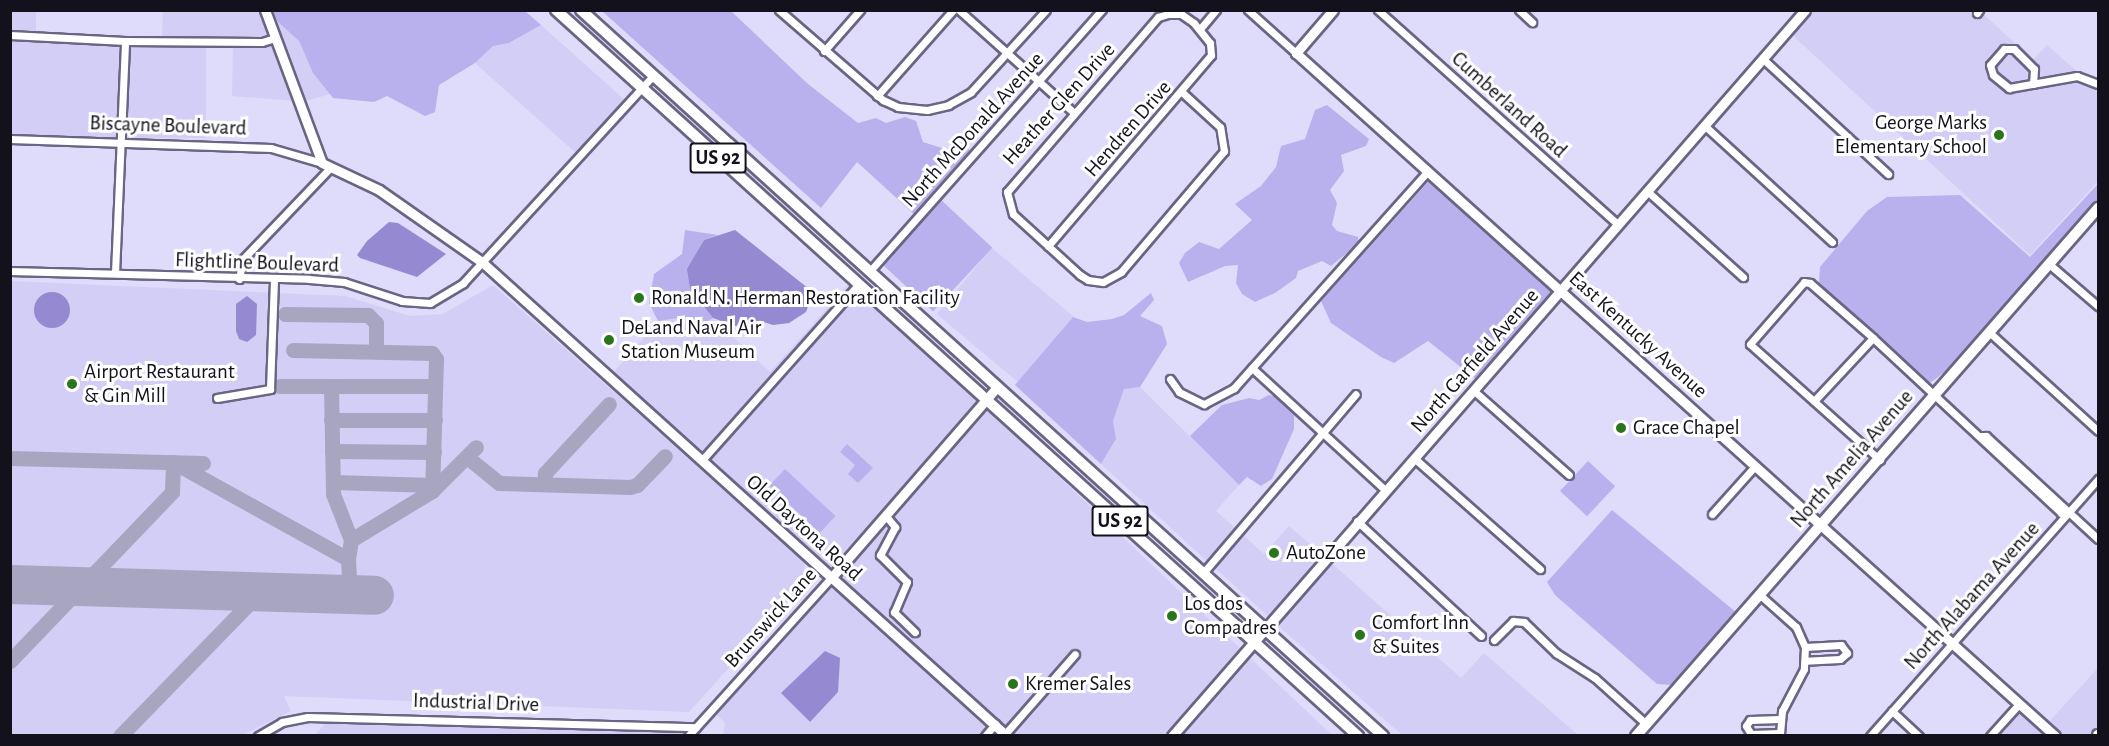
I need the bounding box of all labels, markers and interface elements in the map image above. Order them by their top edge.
street label: Heather Glen Drive [997,38,1121,170]
street label: North McDonald Avenue [897,47,1049,213]
street label: Cumberland Road [1446,47,1572,163]
street label: Hendren Drive [1079,76,1177,182]
place label: George Marks Elementary School [1835,110,1987,160]
street label: Biscayne Boulevard [89,111,247,141]
marker: George Marks Elementary School [1992,128,2006,142]
road number: US 92 [690,141,746,175]
street label: Flightline Boulevard [175,248,339,278]
street label: East Kentucky Avenue [1564,266,1712,404]
street label: North Garfield Avenue [1406,284,1544,438]
place label: Ronald N. Herman Restoration Facility [651,285,960,311]
marker: Ronald N. Herman Restoration Facility [632,291,646,305]
place label: DeLand Naval Air Station Museum [621,315,761,365]
marker: DeLand Naval Air Station Museum [602,333,616,347]
place label: Airport Restaurant & Gin Mill [84,359,235,409]
marker: Airport Restaurant & Gin Mill [65,377,79,391]
street label: North Amelia Avenue [1785,385,1919,533]
place label: Grace Chapel [1633,415,1740,441]
marker: Grace Chapel [1614,421,1628,435]
street label: Old Daytona Road [741,469,867,587]
road number: US 92 [1092,504,1148,538]
street label: North Alabama Avenue [1899,517,2045,675]
place label: AutoZone [1286,540,1366,566]
marker: AutoZone [1267,546,1281,560]
street label: Brunswick Lane [719,563,823,673]
place label: Los dos Compadres [1184,591,1277,641]
marker: Los dos Compadres [1165,609,1179,623]
place label: Comfort Inn & Suites [1372,610,1469,660]
marker: Comfort Inn & Suites [1353,628,1367,642]
place label: Kremer Sales [1025,671,1131,697]
marker: Kremer Sales [1006,677,1020,691]
street label: Industrial Drive [412,688,540,718]

